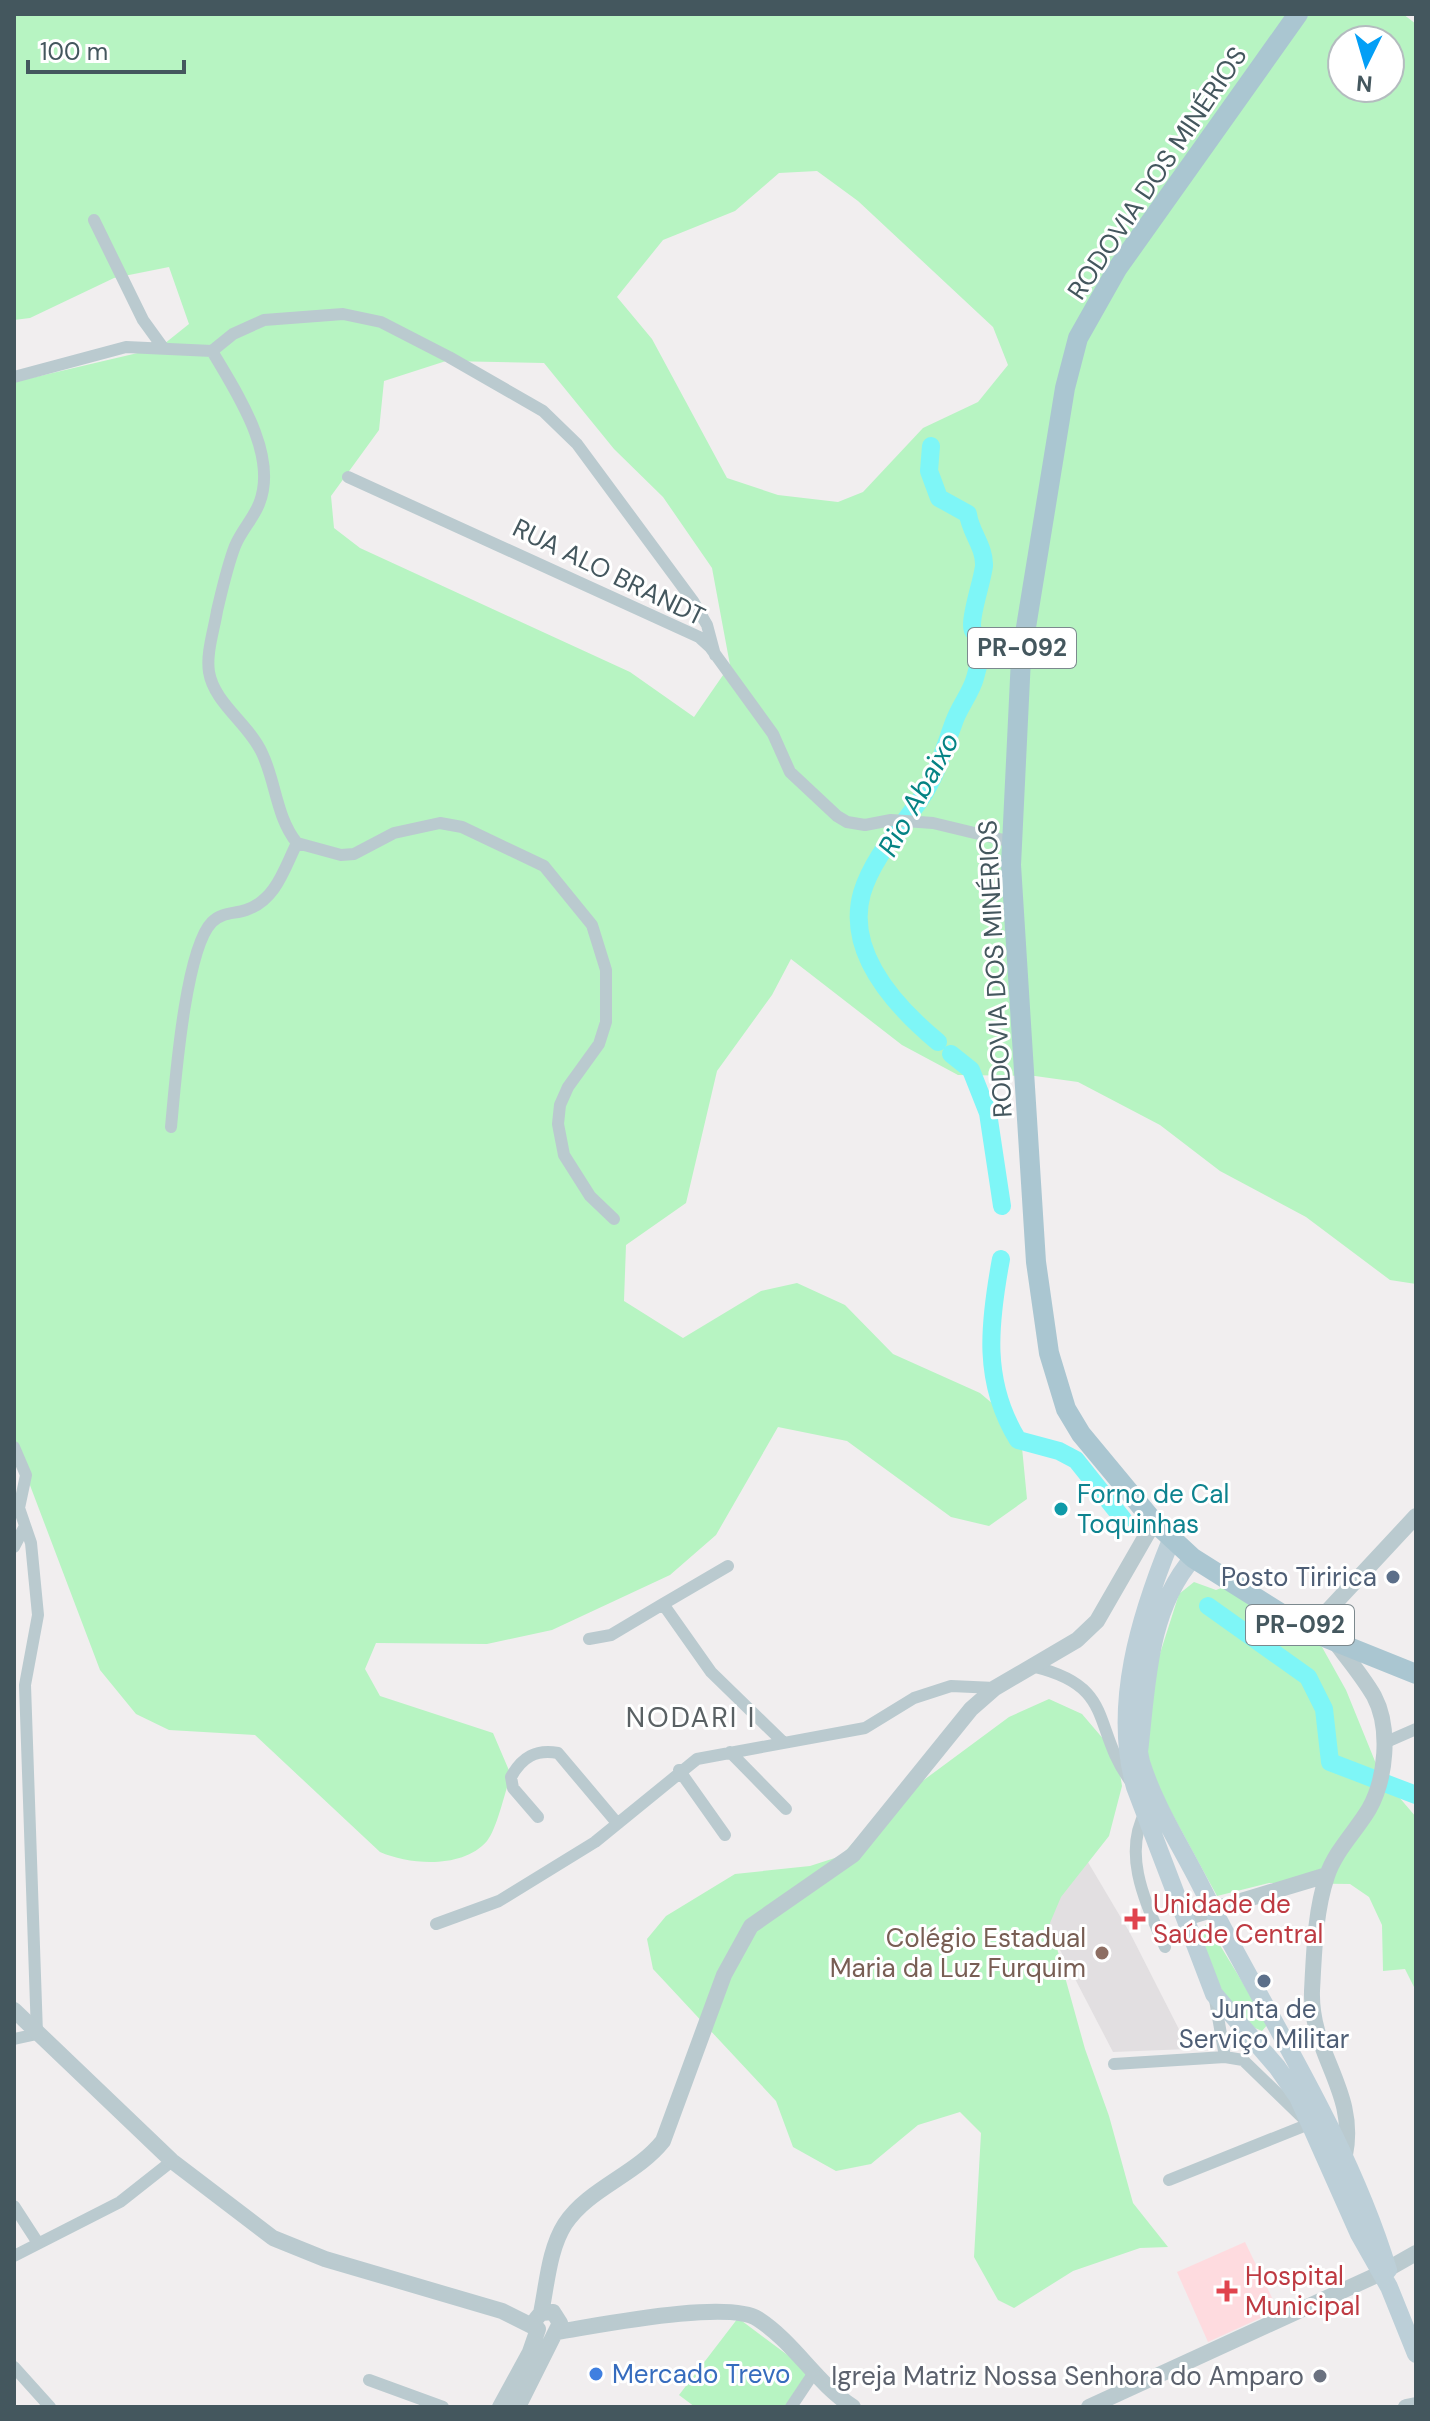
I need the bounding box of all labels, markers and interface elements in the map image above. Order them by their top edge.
scale bar [28,24,184,74]
north arrow [1326,24,1406,104]
text: 100 m [40,36,108,67]
street label: RODOVIA DOS MINÉRIOS [1060,40,1254,306]
text: N [1355,68,1374,99]
street label: RUA ALO BRANDT [507,511,711,633]
road number: PR-092 [968,628,1076,668]
water label: Rio Abaixo [869,726,968,863]
street label: RODOVIA DOS MINÉRIOS [970,819,1020,1119]
place label: Forno de Cal Toquinhas [1077,1477,1229,1541]
marker: Forno de Cal Toquinhas [1052,1500,1070,1518]
place label: Posto Tiririca [1221,1560,1377,1594]
marker: Posto Tiririca [1384,1568,1402,1586]
road number: PR-092 [1246,1605,1354,1645]
district label: NODARI I [626,1699,756,1736]
place label: Unidade de Saúde Central [1153,1887,1323,1951]
marker: Unidade de Saúde Central [1124,1908,1146,1930]
place label: Colégio Estadual Maria da Luz Furquim [830,1921,1086,1985]
marker: Colégio Estadual Maria da Luz Furquim [1093,1944,1111,1962]
marker: Junta de Serviço Militar [1255,1972,1273,1990]
place label: Junta de Serviço Militar [1179,1992,1349,2056]
place label: Hospital Municipal [1245,2259,1360,2323]
marker: Hospital Municipal [1216,2280,1238,2302]
place label: Mercado Trevo [612,2357,790,2391]
place label: Igreja Matriz Nossa Senhora do Amparo [831,2359,1304,2393]
marker: Mercado Trevo [587,2365,605,2383]
marker: Igreja Matriz Nossa Senhora do Amparo [1311,2367,1329,2385]

